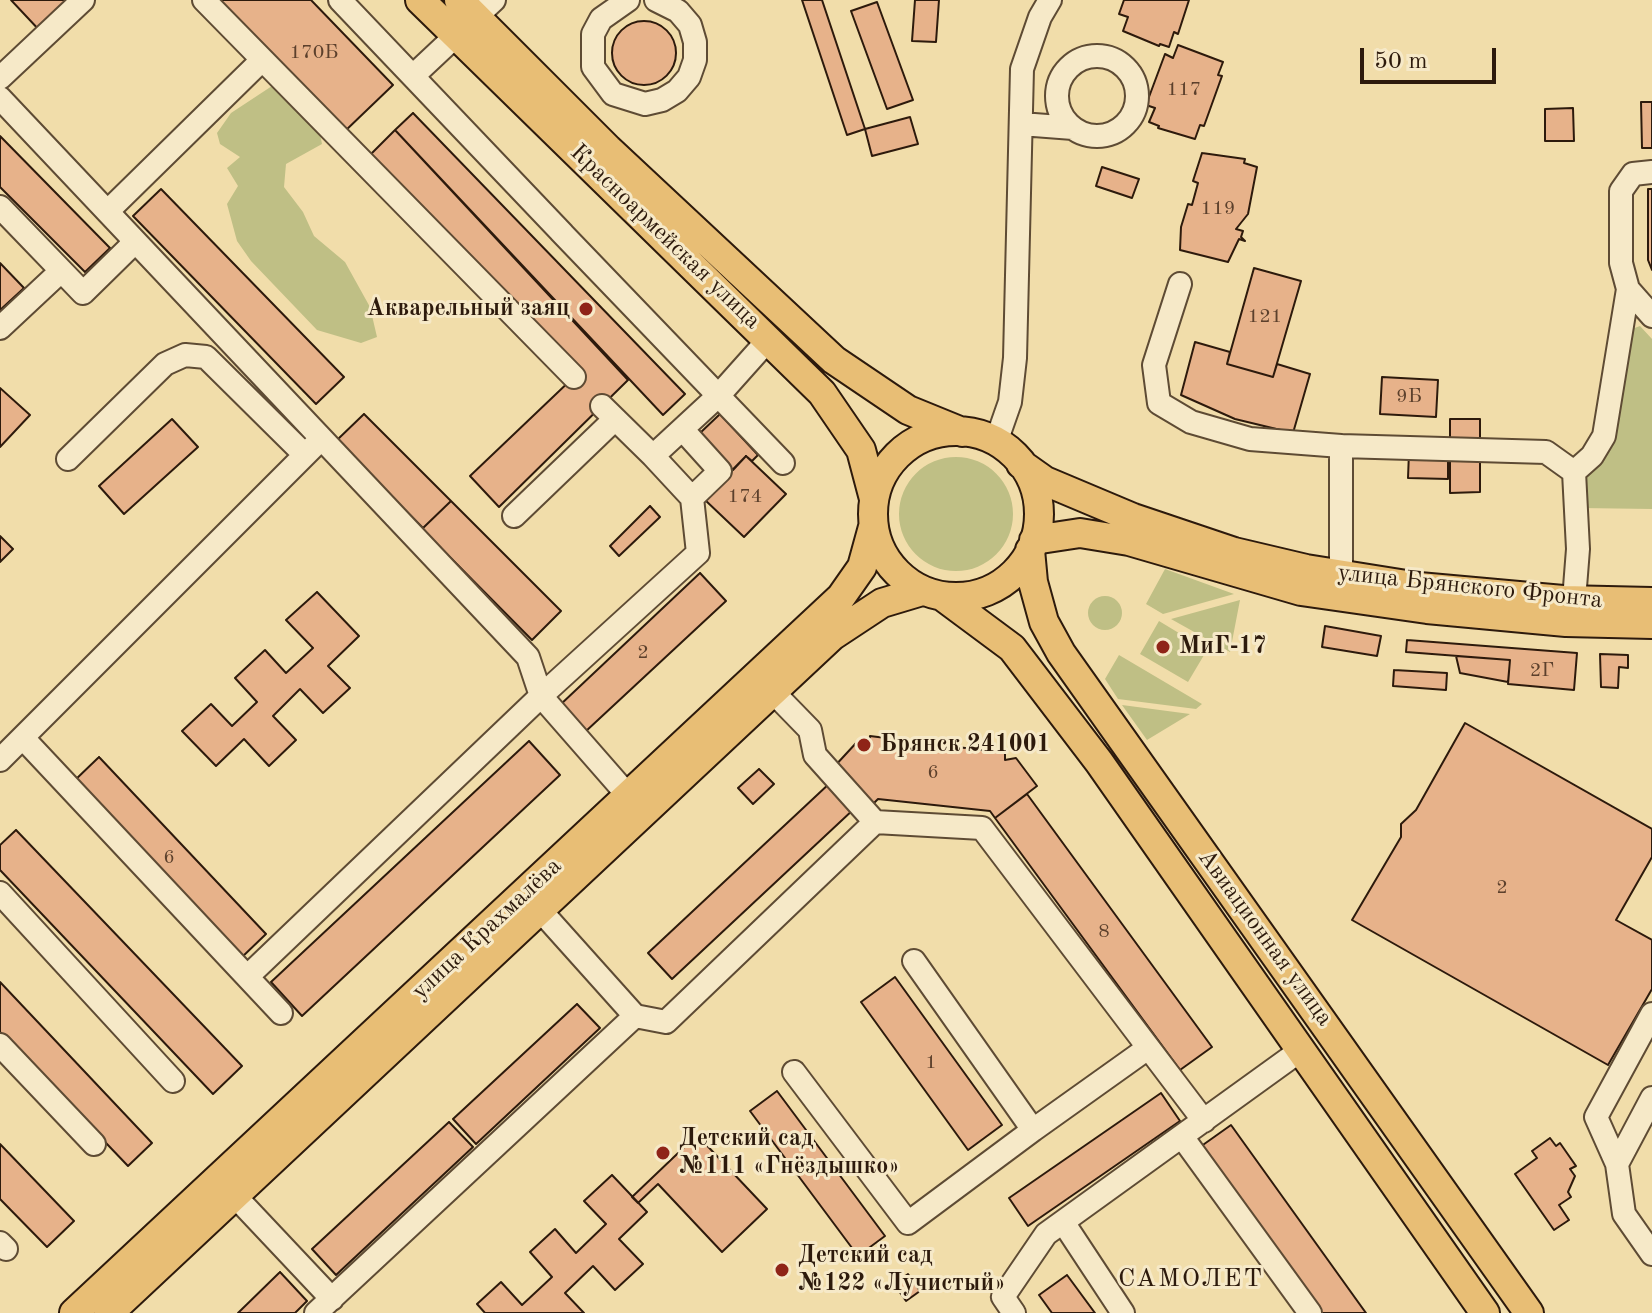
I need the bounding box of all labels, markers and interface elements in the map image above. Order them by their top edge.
scale bar [1364,32,1500,82]
house number: 170Б [290,41,338,65]
text: 50 m [1374,50,1428,74]
house number: 117 [1167,78,1201,102]
street label: Красноармейская улица [564,138,766,336]
house number: 119 [1201,197,1235,221]
place label: Акварельный заяц [367,295,570,323]
marker: Акварельный заяц [577,300,595,318]
house number: 121 [1248,305,1282,329]
house number: 9Б [1396,385,1422,409]
house number: 174 [728,485,762,509]
street label: улица Брянского Фронта [1336,559,1604,615]
place label: МиГ-17 [1179,633,1266,661]
marker: МиГ-17 [1154,638,1172,656]
house number: 2 [637,641,649,665]
house number: 2Г [1530,659,1554,683]
place label: Брянск 241001 [880,731,1051,759]
marker: Брянск 241001 [855,736,873,754]
house number: 6 [927,761,939,785]
street label: Авиационная улица [1191,844,1339,1032]
house number: 6 [163,846,175,870]
street label: улица Крахмалёва [406,852,568,1006]
house number: 2 [1496,876,1508,900]
house number: 8 [1098,920,1110,944]
house number: 1 [925,1051,937,1075]
place label: Детский сад №111 «Гнёздышко» [679,1125,900,1181]
marker: Детский сад №111 «Гнёздышко» [654,1144,672,1162]
place label: Детский сад №122 «Лучистый» [798,1242,1006,1298]
marker: Детский сад №122 «Лучистый» [773,1261,791,1279]
district label: САМОЛЕТ [1118,1263,1264,1295]

